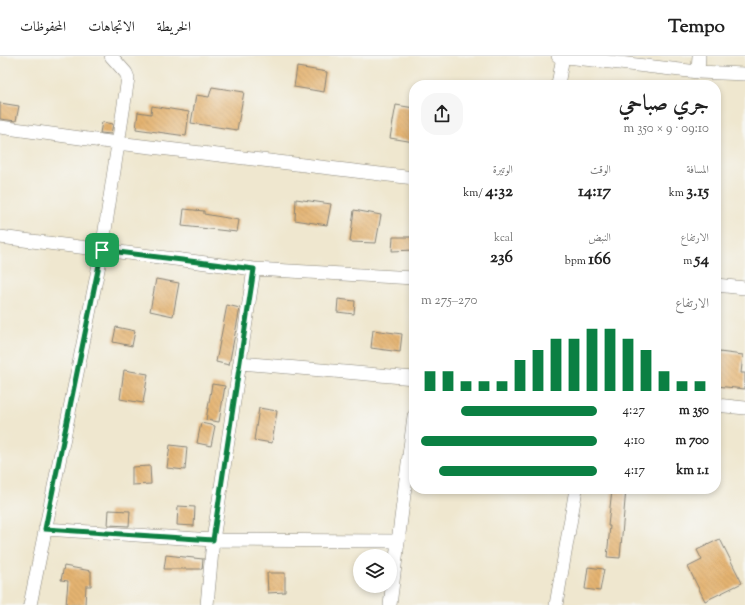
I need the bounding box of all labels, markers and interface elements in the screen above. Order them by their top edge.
text: Tempo [668,14,725,41]
text: المحفوظات [20,18,66,38]
text: الاتجاهات [88,18,135,38]
text: الخريطة [157,18,191,38]
text: جري صباحي [618,89,709,121]
button: share [421,93,463,135]
text: 09:10 · 9 × 350 m [624,120,709,138]
text: الوتيرة [493,162,513,178]
text: الوقت [590,162,611,178]
text: المسافة [687,162,709,178]
text: 4:32 [485,180,513,204]
text: 14:17 [578,180,611,204]
text: 3.15 [686,180,709,204]
text: /km [463,185,485,201]
text: km [669,185,686,201]
text: kcal [494,230,513,246]
text: النبض [588,230,611,246]
text: الارتفاع [680,230,709,246]
pin [85,233,119,267]
icon: arrive [91,239,113,261]
text: 236 [490,246,513,270]
text: 166 [588,248,611,272]
text: 54 [695,248,709,272]
text: bpm [565,253,588,269]
text: m [683,253,695,269]
text: 270–275 m [421,292,477,310]
text: الارتفاع [675,295,709,313]
text: 4:27 [622,402,645,420]
text: 350 m [679,402,709,420]
text: 4:10 [624,432,645,450]
text: 700 m [675,432,709,450]
text: 4:17 [624,462,645,480]
text: 1.1 km [676,462,709,480]
map controls [353,549,397,593]
button: layers [353,549,397,593]

